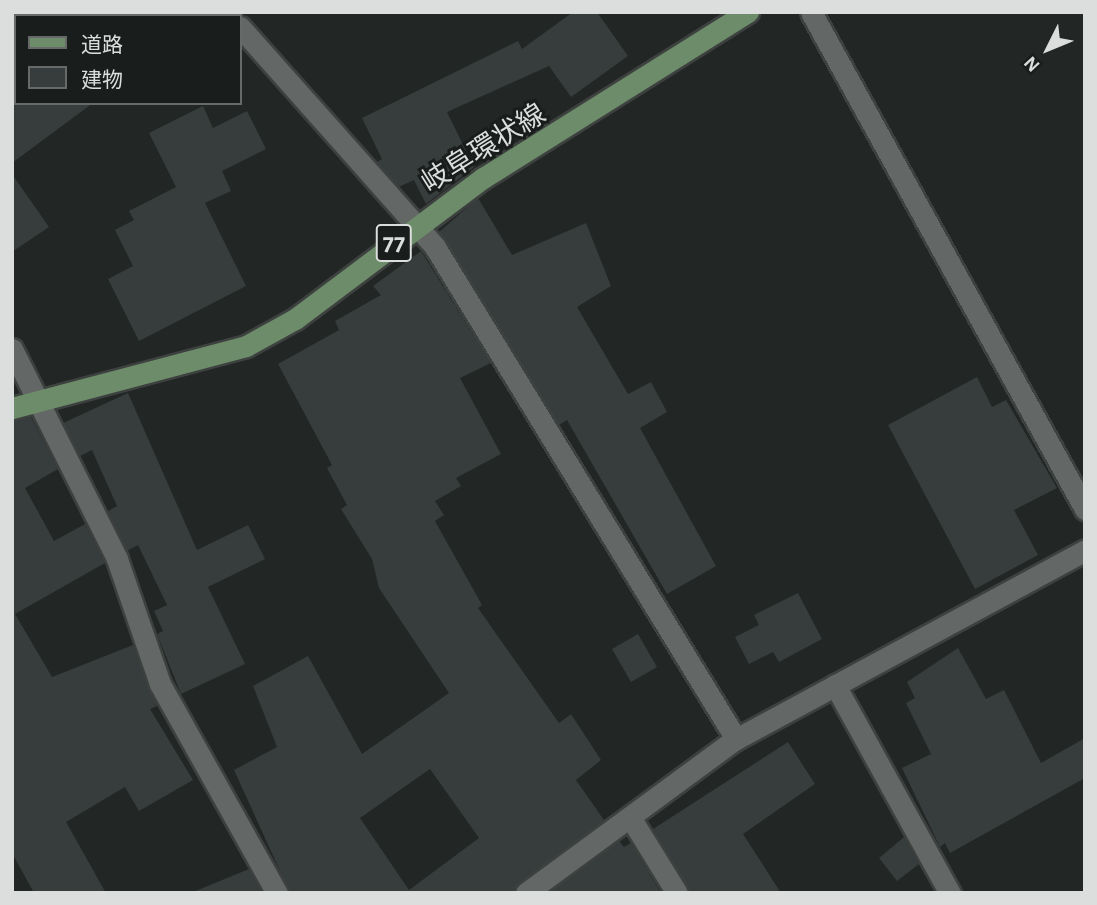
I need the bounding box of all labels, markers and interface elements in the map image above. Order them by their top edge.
legend [14,14,242,105]
north arrow [1013,14,1083,84]
text: 道路 [81,35,123,56]
text: N [1021,52,1044,75]
text: 建物 [81,70,123,91]
street label: 岐阜環状線 [416,98,552,200]
road number: 77 [375,220,413,266]

